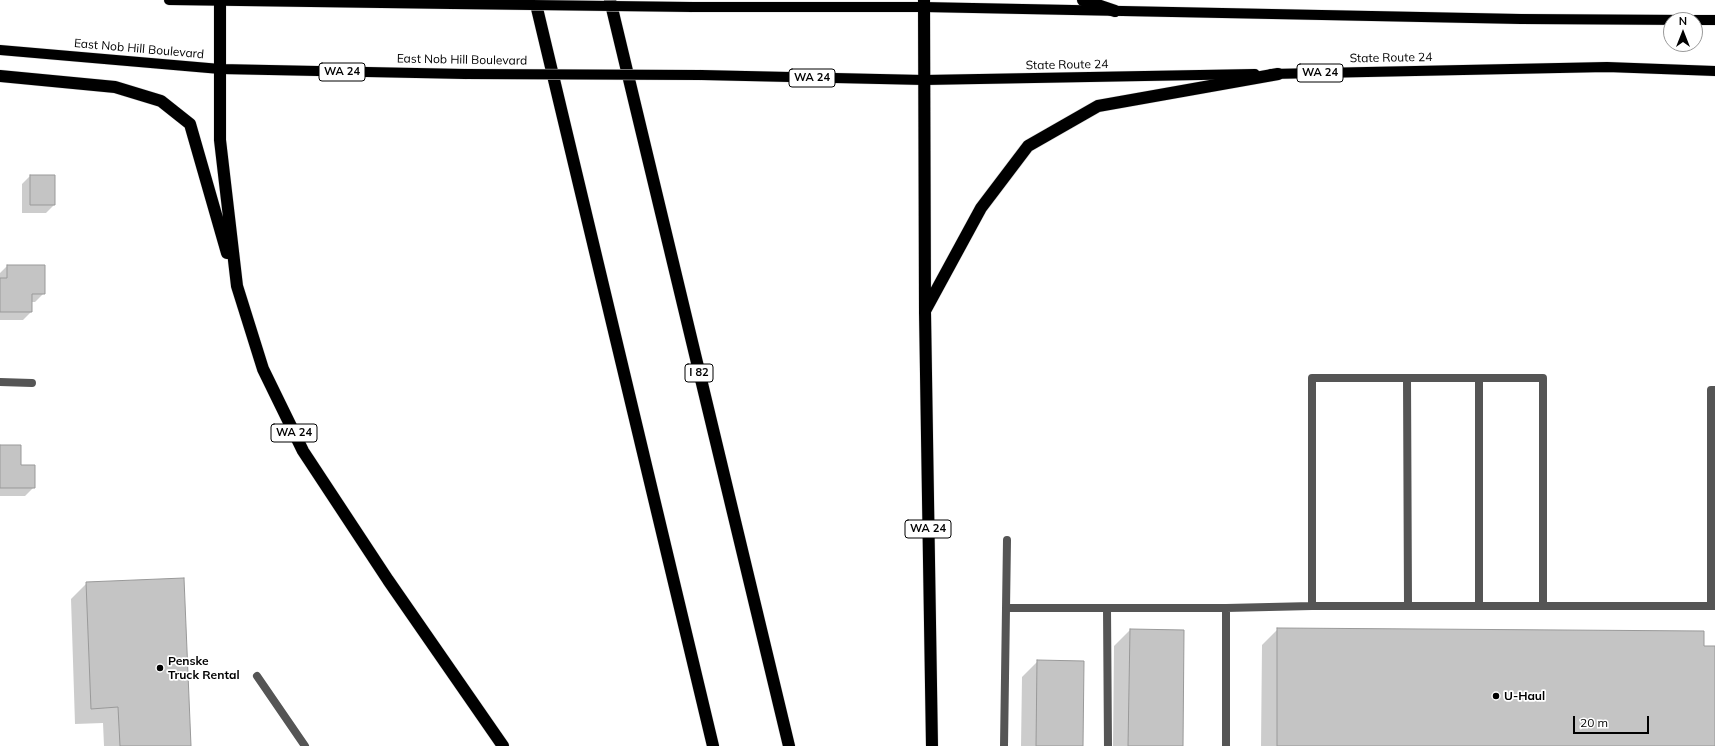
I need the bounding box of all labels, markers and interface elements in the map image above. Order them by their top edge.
north arrow [1663,12,1703,52]
text: N [1679,14,1687,28]
street label: East Nob Hill Boulevard [73,36,205,62]
street label: State Route 24 [1349,50,1433,66]
street label: East Nob Hill Boulevard [397,52,527,68]
street label: State Route 24 [1025,57,1109,73]
road number: WA 24 [319,63,365,81]
road number: WA 24 [1297,64,1343,82]
road number: WA 24 [789,69,835,87]
road number: I 82 [685,364,713,382]
road number: WA 24 [271,424,317,442]
road number: WA 24 [905,520,951,538]
place label: Penske Truck Rental [168,654,240,682]
marker: Penske Truck Rental [155,663,165,673]
place label: U-Haul [1504,689,1545,703]
marker: U-Haul [1491,691,1501,701]
scale bar [1575,708,1651,734]
text: 20 m [1580,715,1608,730]

